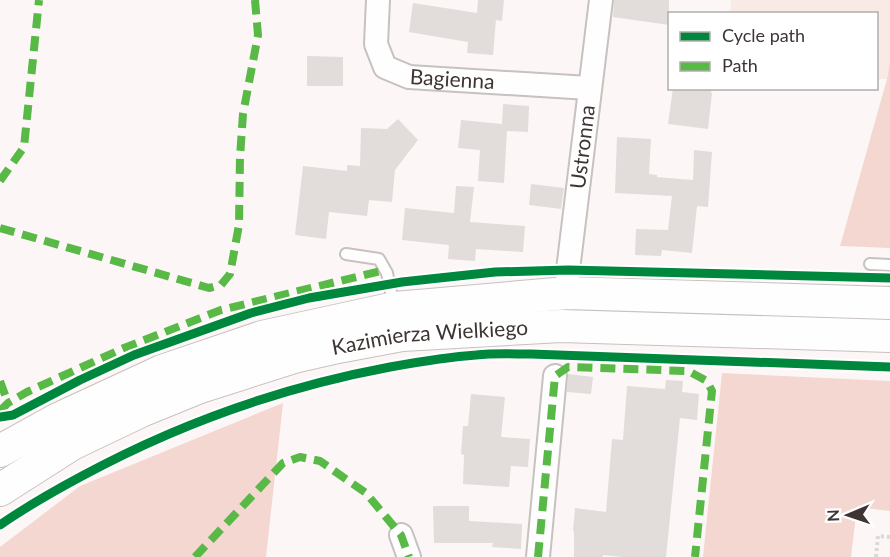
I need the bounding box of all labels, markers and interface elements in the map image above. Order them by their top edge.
legend [668,12,878,90]
text: Cycle path [722,24,805,46]
text: Path [722,54,758,76]
street label: Bagienna [409,63,495,93]
street label: Ustronna [564,103,599,190]
street label: Kazimierza Wielkiego [329,314,529,359]
north arrow [818,485,878,545]
text: N [823,509,842,522]

